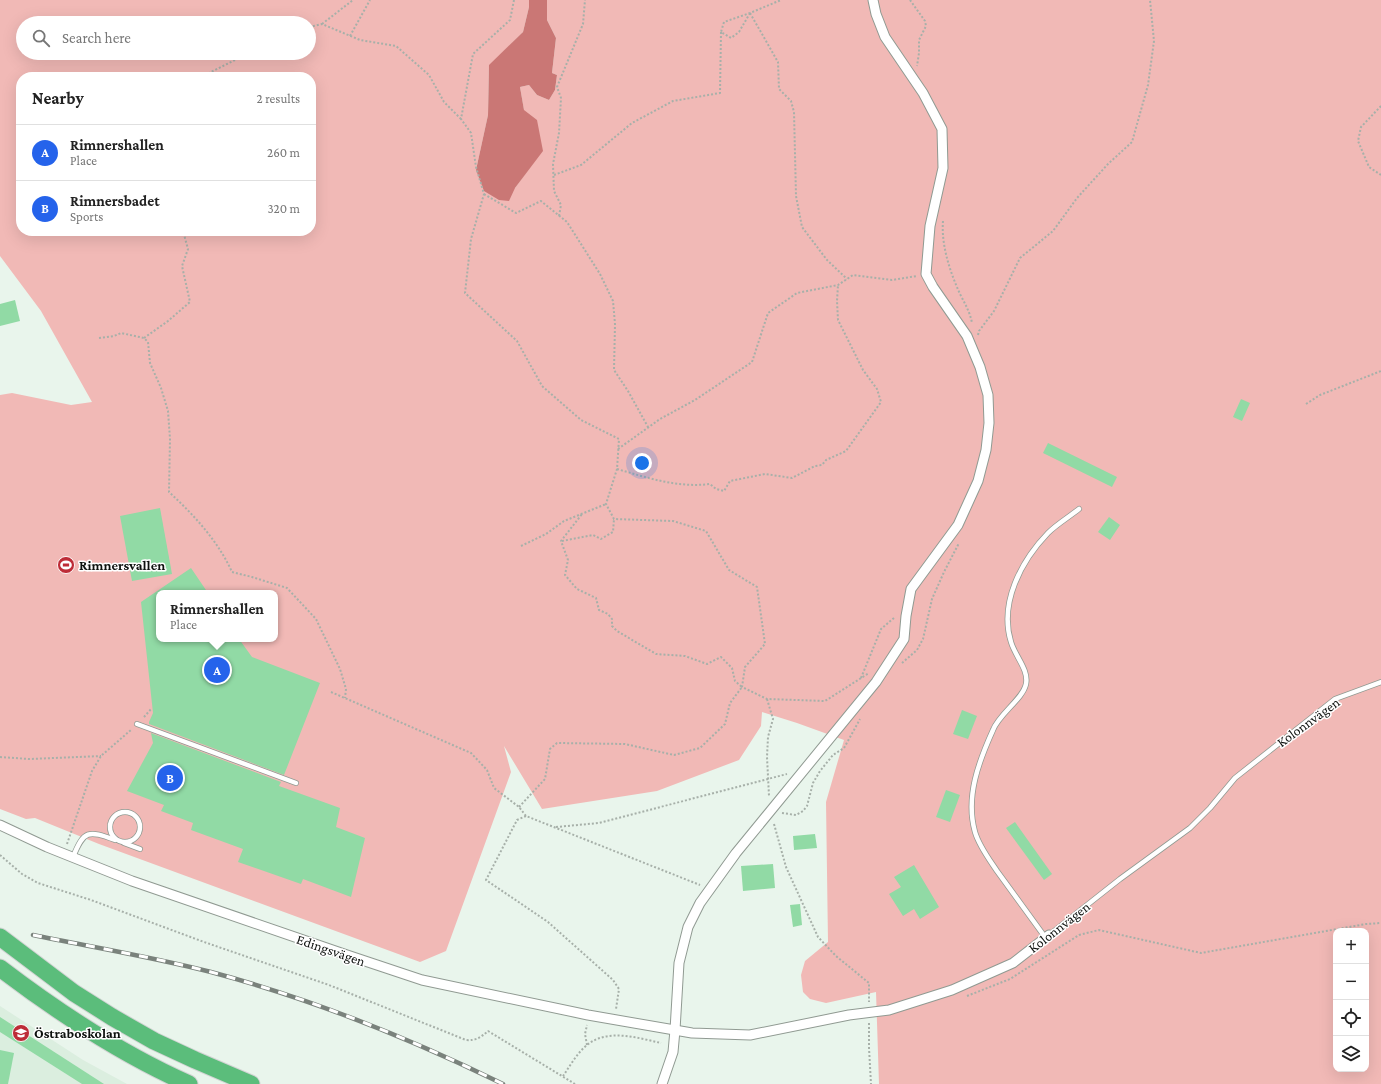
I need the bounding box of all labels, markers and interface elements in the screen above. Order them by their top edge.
search box [16,16,316,60]
icon: search [30,27,52,49]
text: Search here [62,30,131,46]
text: Nearby [32,89,84,108]
text: 2 results [257,91,300,106]
text: Rimnershallen [70,137,164,153]
text: A [41,145,49,160]
text: 260 m [267,145,300,160]
text: Place [70,153,97,168]
text: Rimnersbadet [70,193,160,209]
text: B [41,201,49,216]
text: 320 m [267,201,300,216]
text: Sports [70,209,103,224]
your location [632,453,652,473]
sports icon: Rimnersvallen [56,555,76,575]
place label: Rimnersvallen [79,557,165,573]
popup [156,590,278,642]
text: Rimnershallen [170,601,264,617]
text: Place [170,617,197,632]
pin: A [204,655,230,685]
street label: Kolonnvägen [1273,694,1343,750]
pin: B [157,763,183,793]
street label: Kolonnvägen [1025,898,1093,956]
map controls [1333,928,1369,1072]
button: + [1333,928,1369,964]
street label: Edingsvägen [295,931,368,969]
button: − [1333,964,1369,1000]
button: locate [1333,1000,1369,1036]
school or university icon: Östraboskolan [11,1023,31,1043]
place label: Östraboskolan [34,1025,121,1041]
button: layers [1333,1036,1369,1072]

